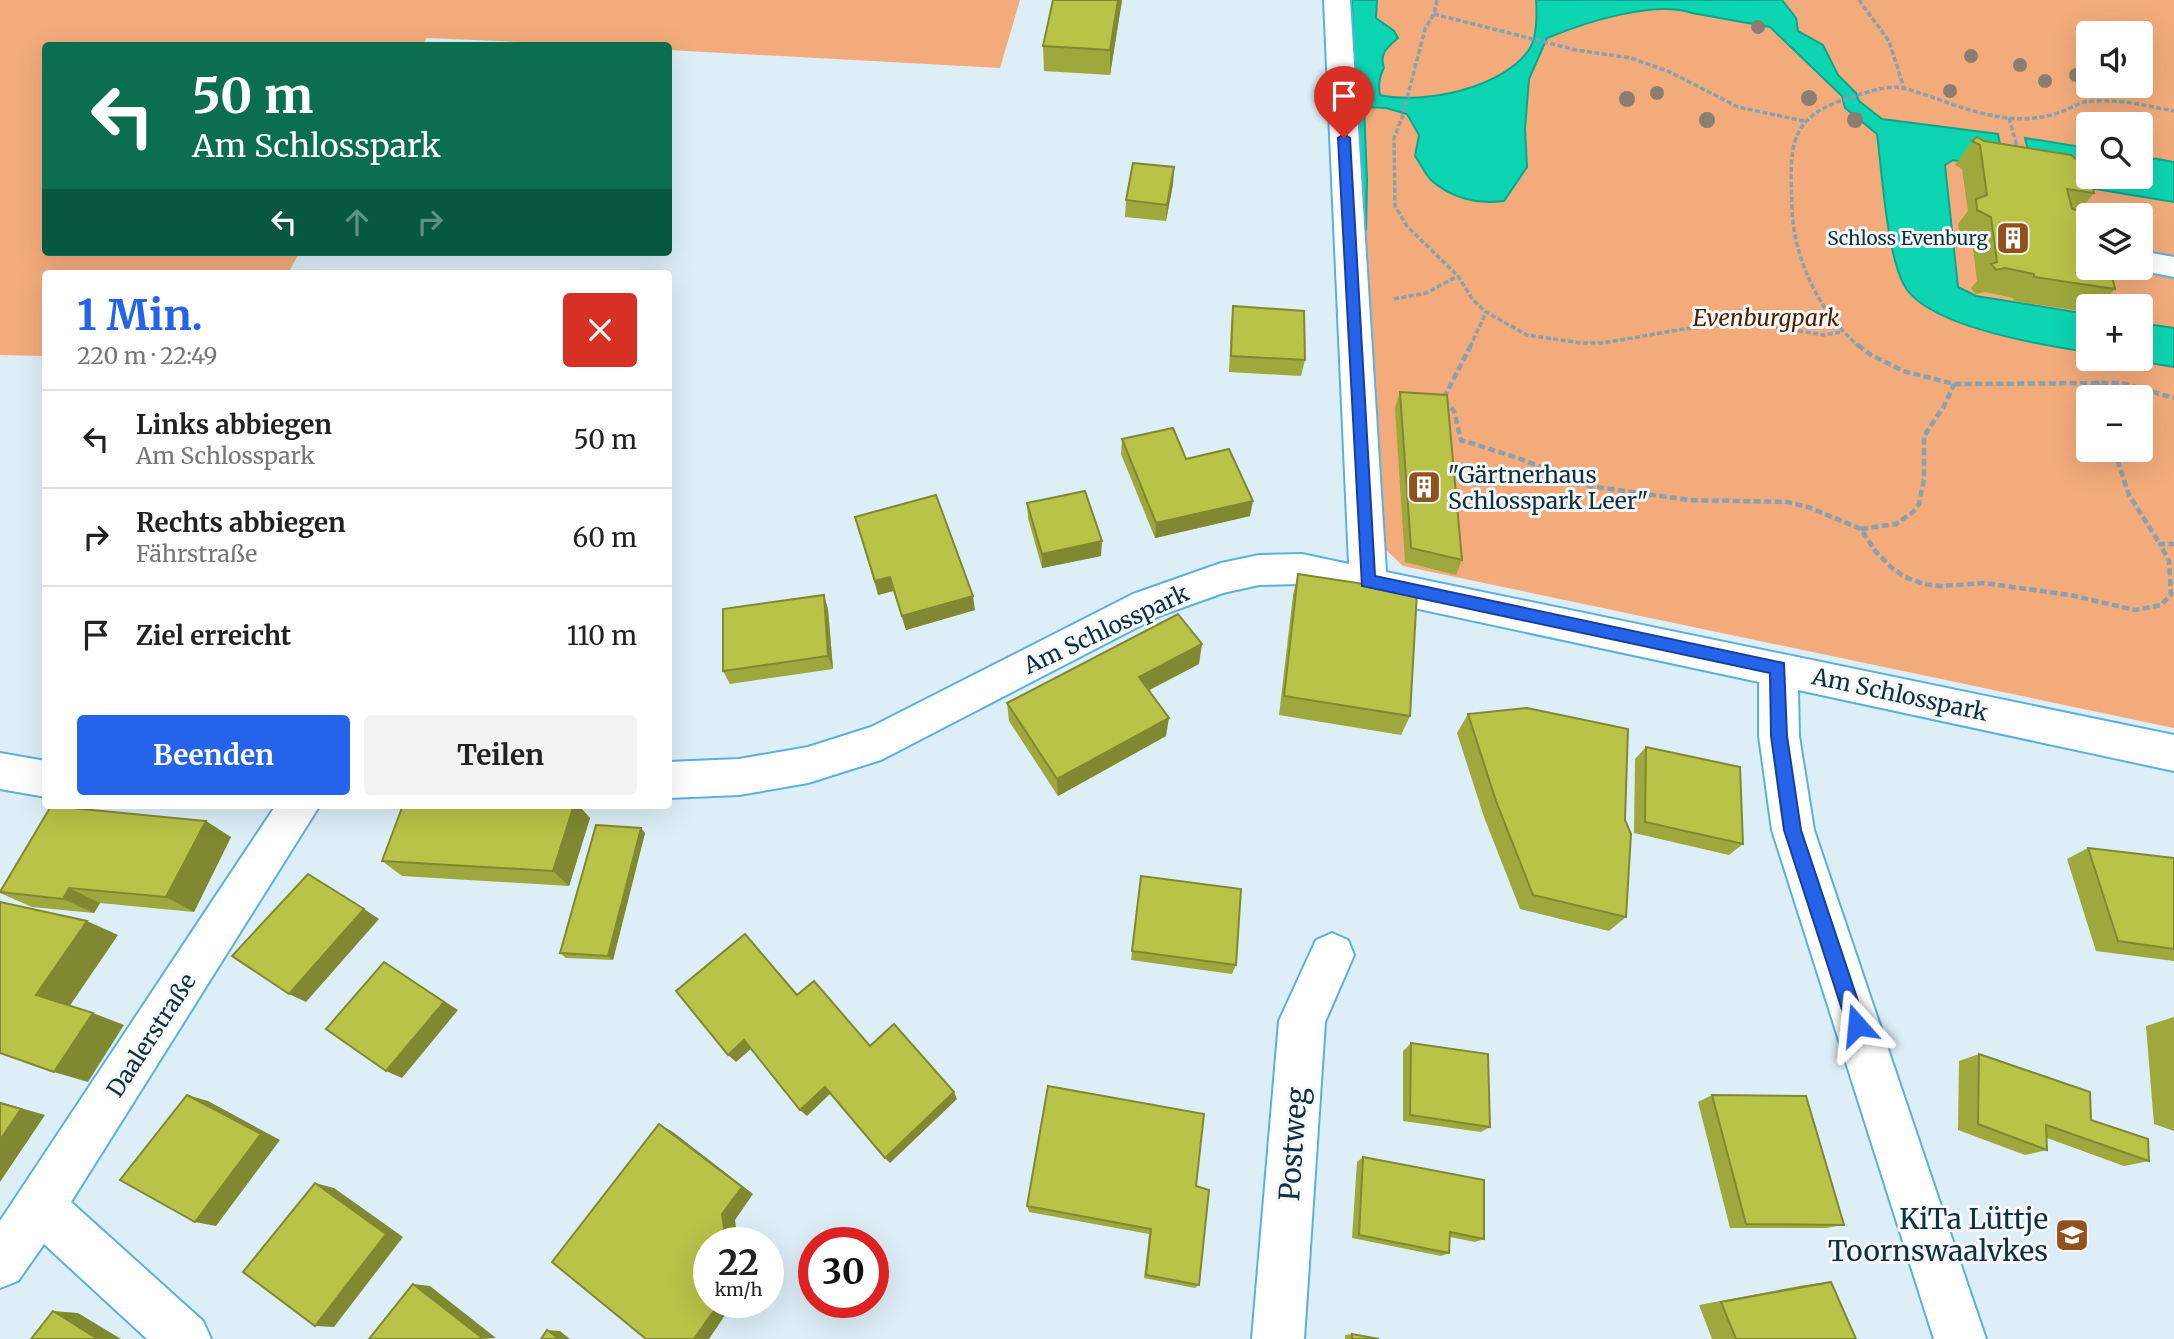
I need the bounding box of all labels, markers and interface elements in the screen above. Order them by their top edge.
map controls [2076,21,2153,462]
button: sound [2076,21,2153,98]
text: 50 m [192,65,313,126]
pin [1314,66,1374,138]
icon: left [77,70,168,161]
icon: arrive [1325,77,1363,115]
button: search [2076,112,2153,189]
text: Am Schlosspark [192,126,441,166]
icon: left [265,203,303,241]
icon: ahead [338,203,376,241]
icon: right [411,203,449,241]
button: layers [2076,203,2153,280]
building icon: Schloss Evenburg [1994,219,2032,257]
place label: Schloss Evenburg [1827,226,1988,250]
text: 1 Min. [77,289,203,341]
button: close [563,293,637,367]
button: + [2076,294,2153,371]
park label: Evenburgpark [1693,303,1840,332]
text: 220 m · 22:49 [77,341,218,370]
button: − [2076,385,2153,462]
text: Links abbiegen [136,408,332,441]
icon: left [77,420,115,458]
text: 50 m [573,423,637,456]
text: Am Schlosspark [136,441,315,470]
place label: "Gärtnerhaus Schlosspark Leer" [1448,460,1649,515]
building icon: "Gärtnerhaus Schlosspark Leer" [1405,468,1443,506]
text: Rechts abbiegen [136,506,346,539]
icon: right [77,518,115,556]
text: 60 m [573,521,637,554]
text: Fährstraße [136,539,257,568]
street label: Am Schlosspark [1018,578,1194,680]
icon: arrive [77,616,115,654]
text: Ziel erreicht [136,619,291,652]
text: 110 m [567,619,637,652]
street label: Am Schlosspark [1809,661,1991,727]
button: Beenden [77,715,350,795]
button: Teilen [364,715,637,795]
street label: Daalerstraße [100,968,202,1102]
position arrow [1820,988,1894,1062]
street label: Postweg [1271,1086,1315,1202]
place label: KiTa Lüttje Toornswaalvkes [1828,1201,2048,1269]
school or university icon: KiTa Lüttje Toornswaalvkes [2053,1216,2091,1254]
speed limit sign: 30 [798,1227,889,1318]
text: 22 [718,1241,759,1285]
text: km/h [715,1278,762,1301]

